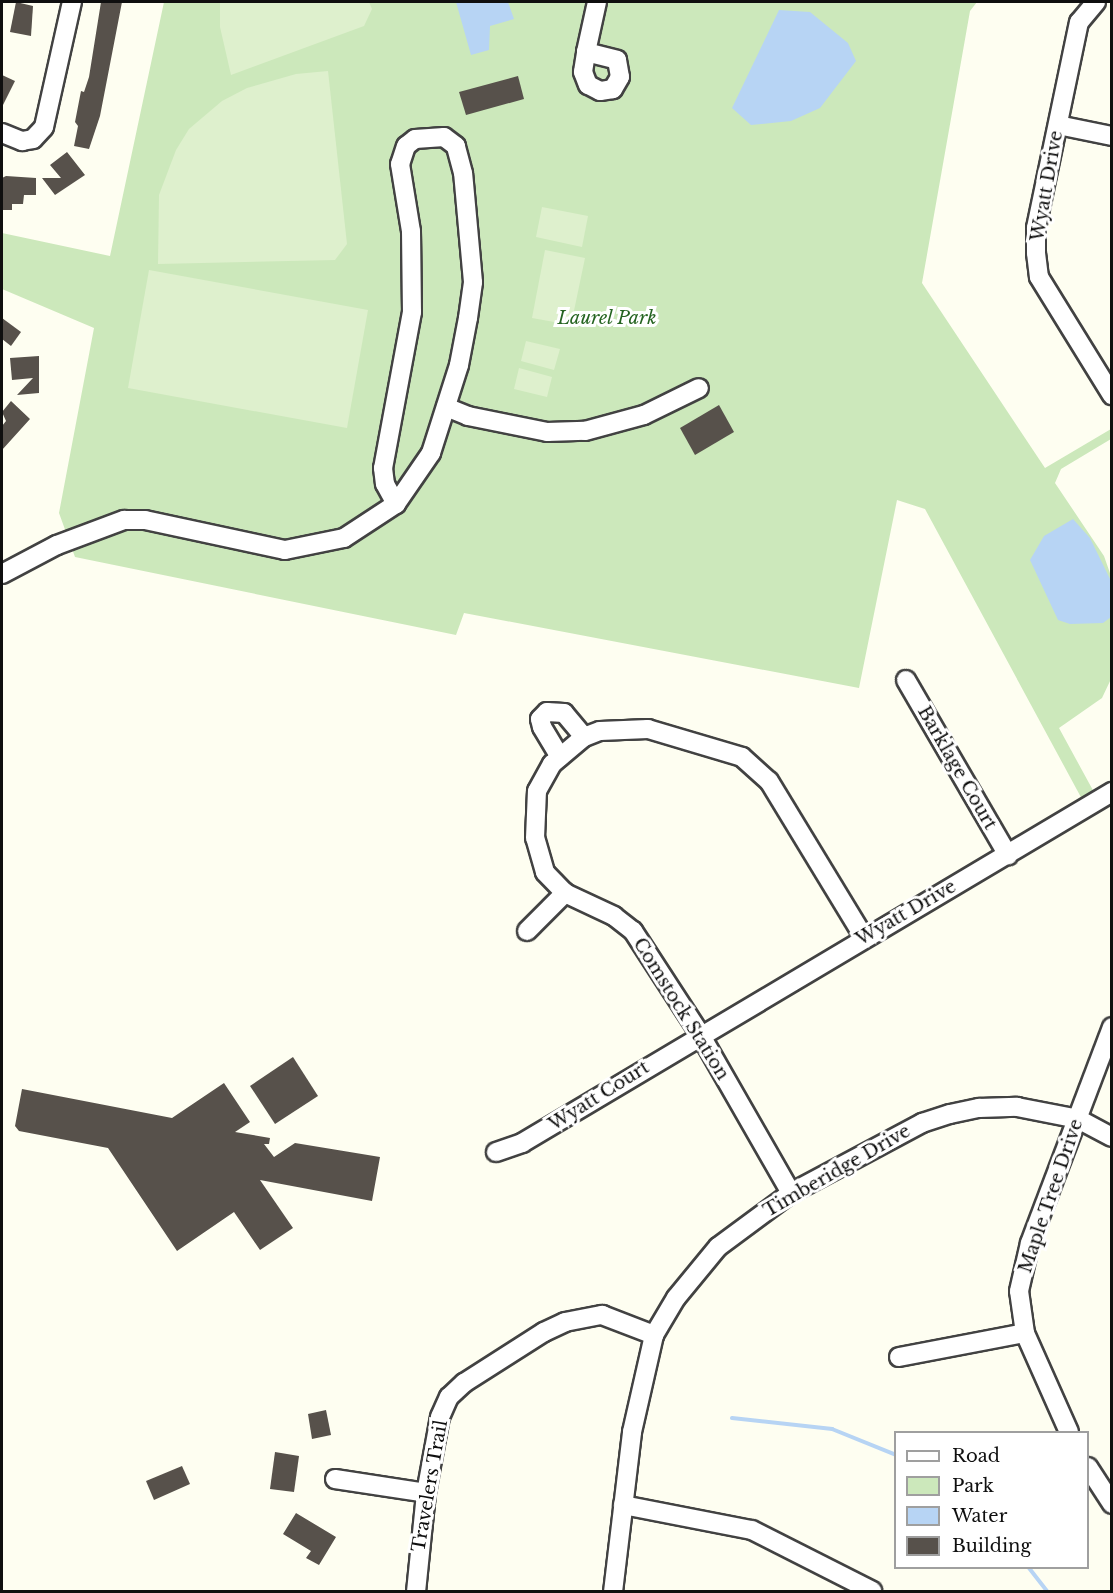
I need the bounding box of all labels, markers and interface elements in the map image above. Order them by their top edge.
street label: Wyatt Drive [1027,129,1067,243]
park label: Laurel Park [557,307,657,329]
street label: Barklage Court [913,702,1001,834]
street label: Wyatt Drive [852,876,960,950]
street label: Comstock Station [628,934,734,1084]
street label: Wyatt Court [545,1057,653,1135]
street label: Maple Tree Drive [1014,1116,1088,1276]
street label: Timberidge Drive [760,1120,914,1222]
street label: Travelers Trail [408,1418,452,1554]
legend [894,1431,1089,1569]
text: Road [952,1445,1000,1467]
text: Park [952,1475,994,1497]
text: Water [952,1505,1007,1527]
text: Building [952,1535,1031,1557]

